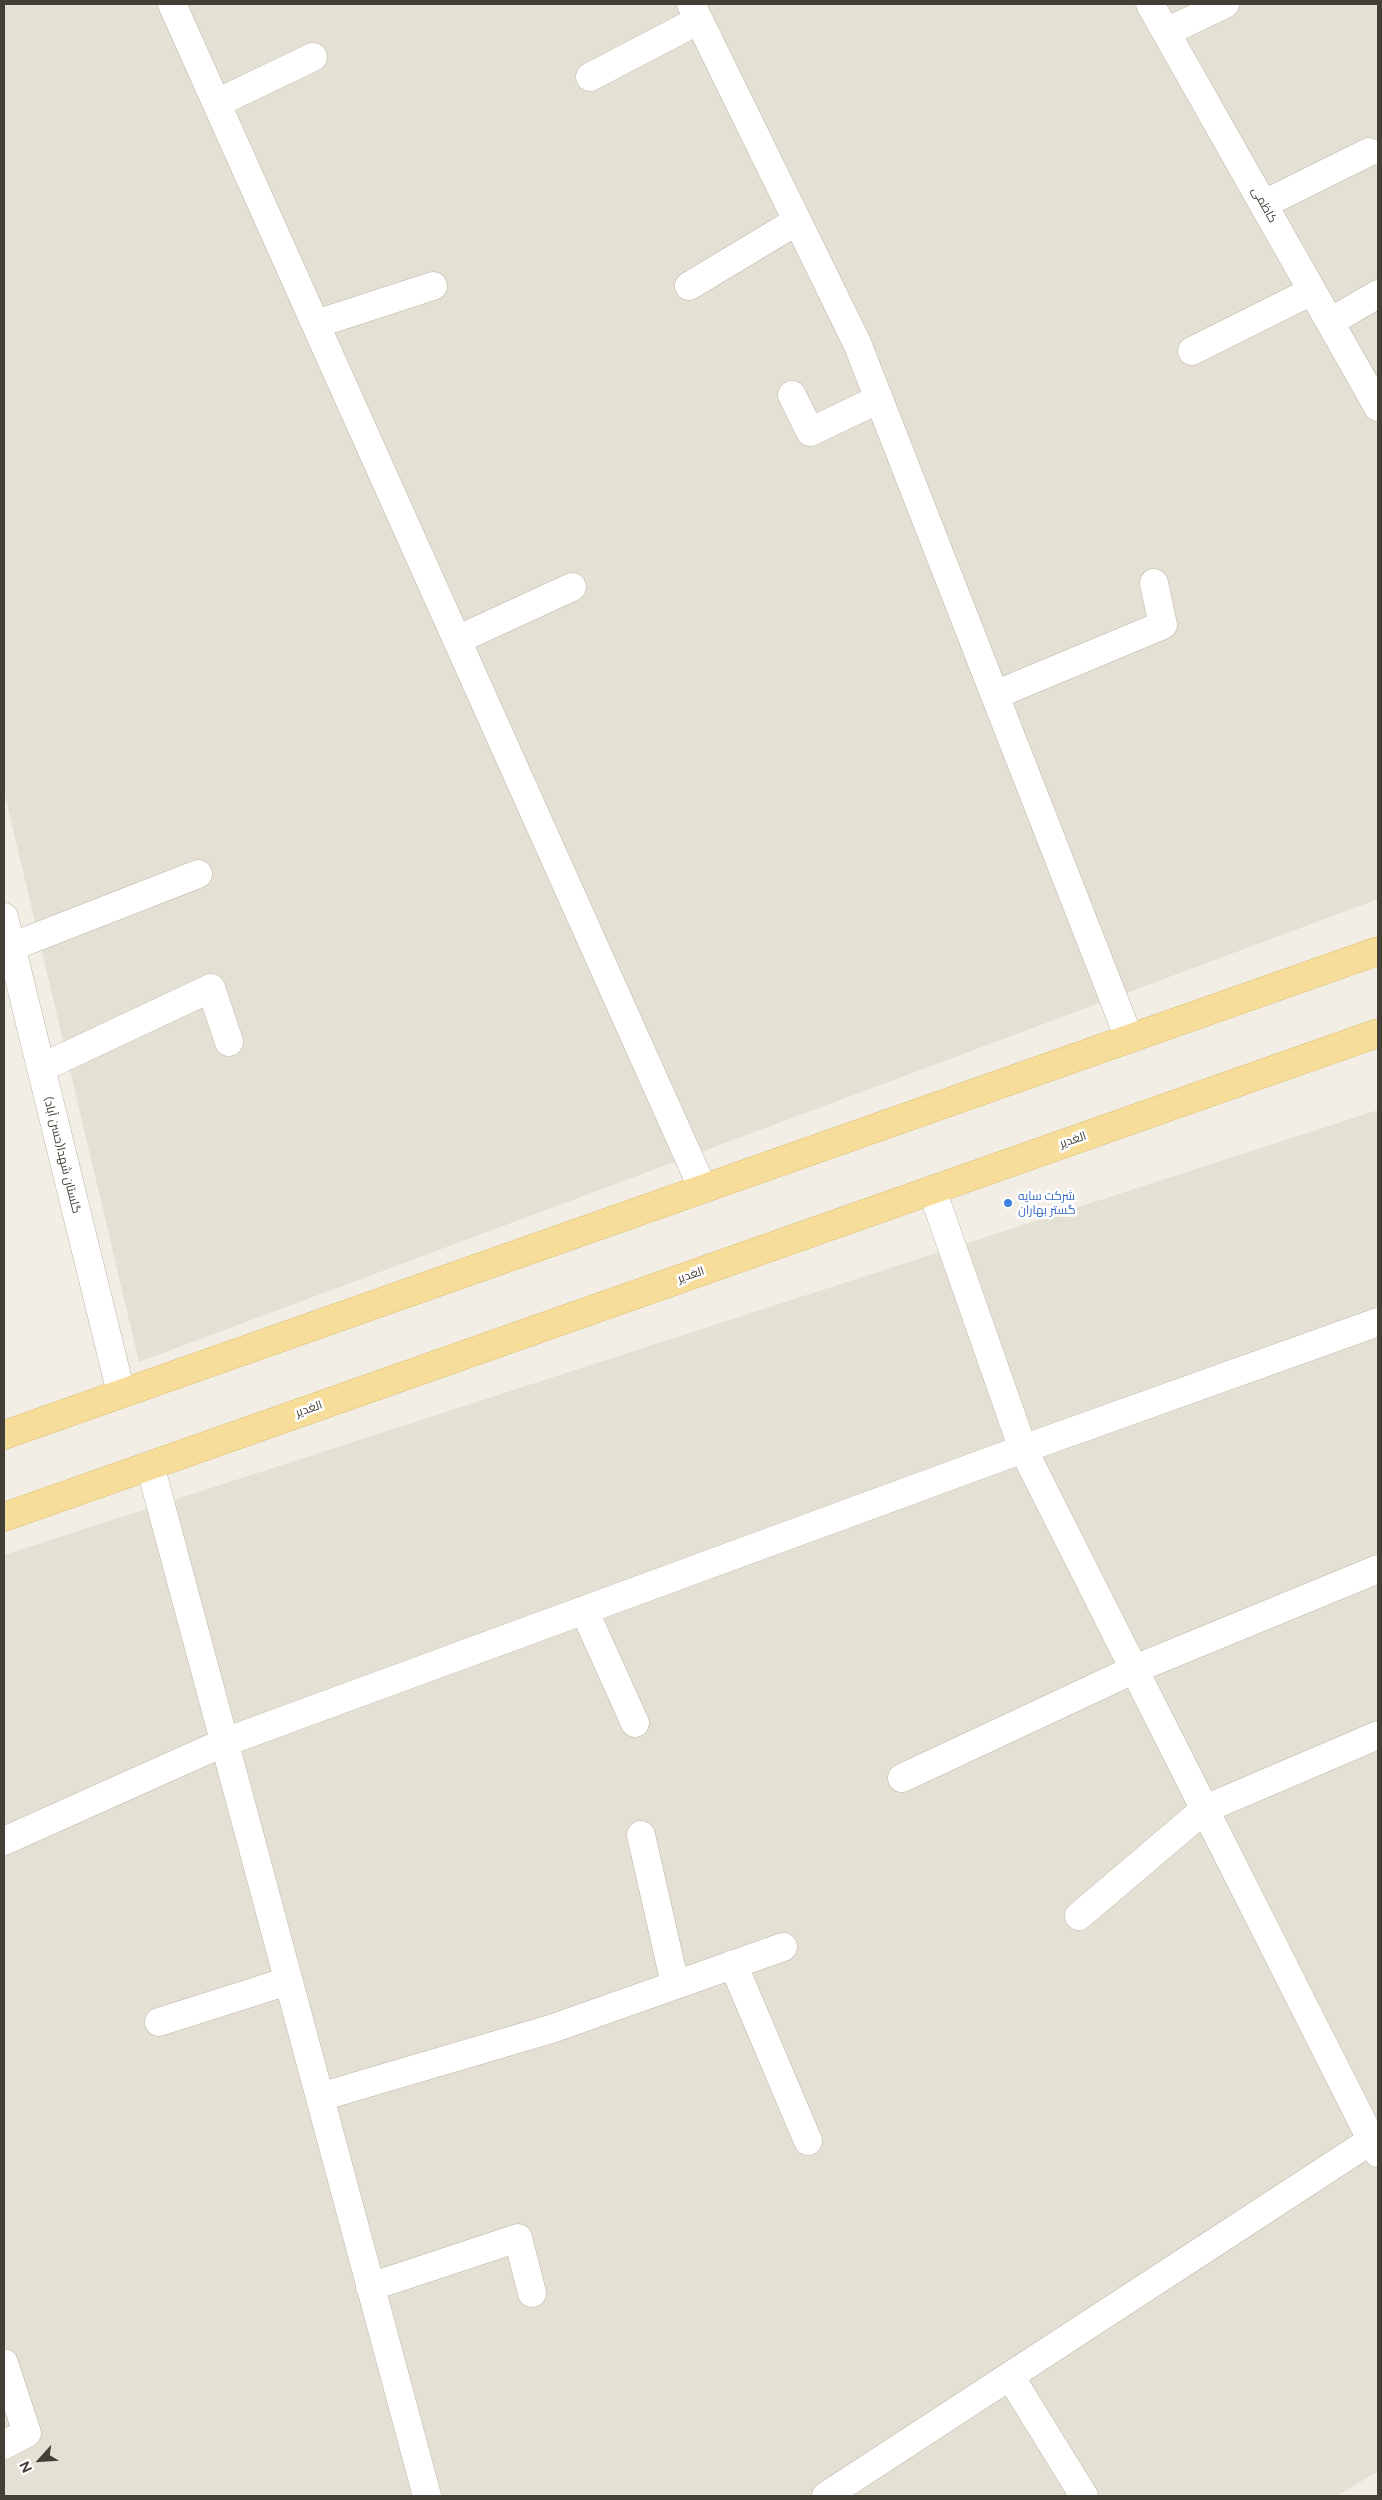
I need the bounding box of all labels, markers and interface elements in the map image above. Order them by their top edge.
street label: کاظمی [1248,185,1280,225]
street label: گلستان شهدا(حسن آباد) [41,1095,83,1215]
street label: الغدیر [1058,1129,1088,1151]
place label: شرکت سایه گستر بهاران [1018,1189,1076,1217]
marker: شرکت سایه گستر بهاران [1002,1197,1014,1209]
street label: الغدیر [676,1264,706,1286]
street label: الغدیر [294,1398,324,1420]
north arrow [15,2435,65,2485]
text: N [16,2458,36,2475]

